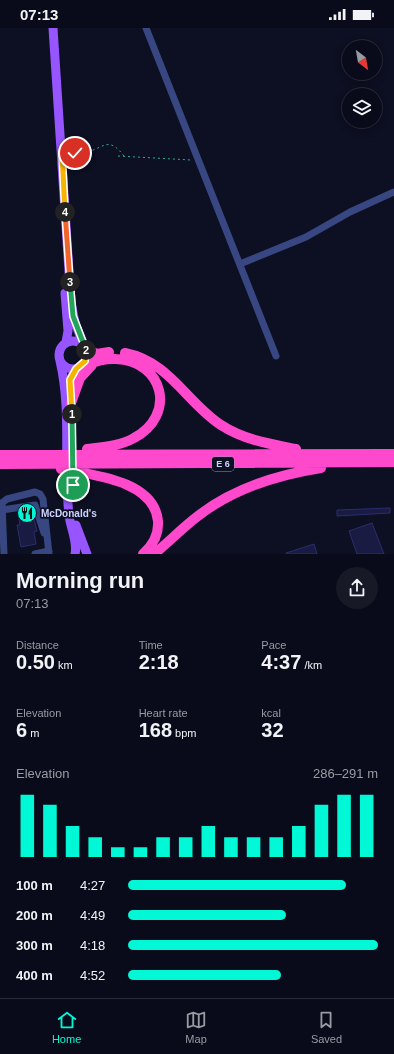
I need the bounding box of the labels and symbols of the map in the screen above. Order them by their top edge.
north arrow [342,40,382,80]
pin [58,136,92,170]
pin: 4 [55,202,75,222]
pin: 3 [60,272,80,292]
pin: 2 [76,340,96,360]
pin: 1 [62,404,82,424]
road number: E 6 [212,457,234,471]
pin [56,468,90,502]
restaurant icon: McDonald's [16,502,38,524]
place label: McDonald's [41,508,97,519]

